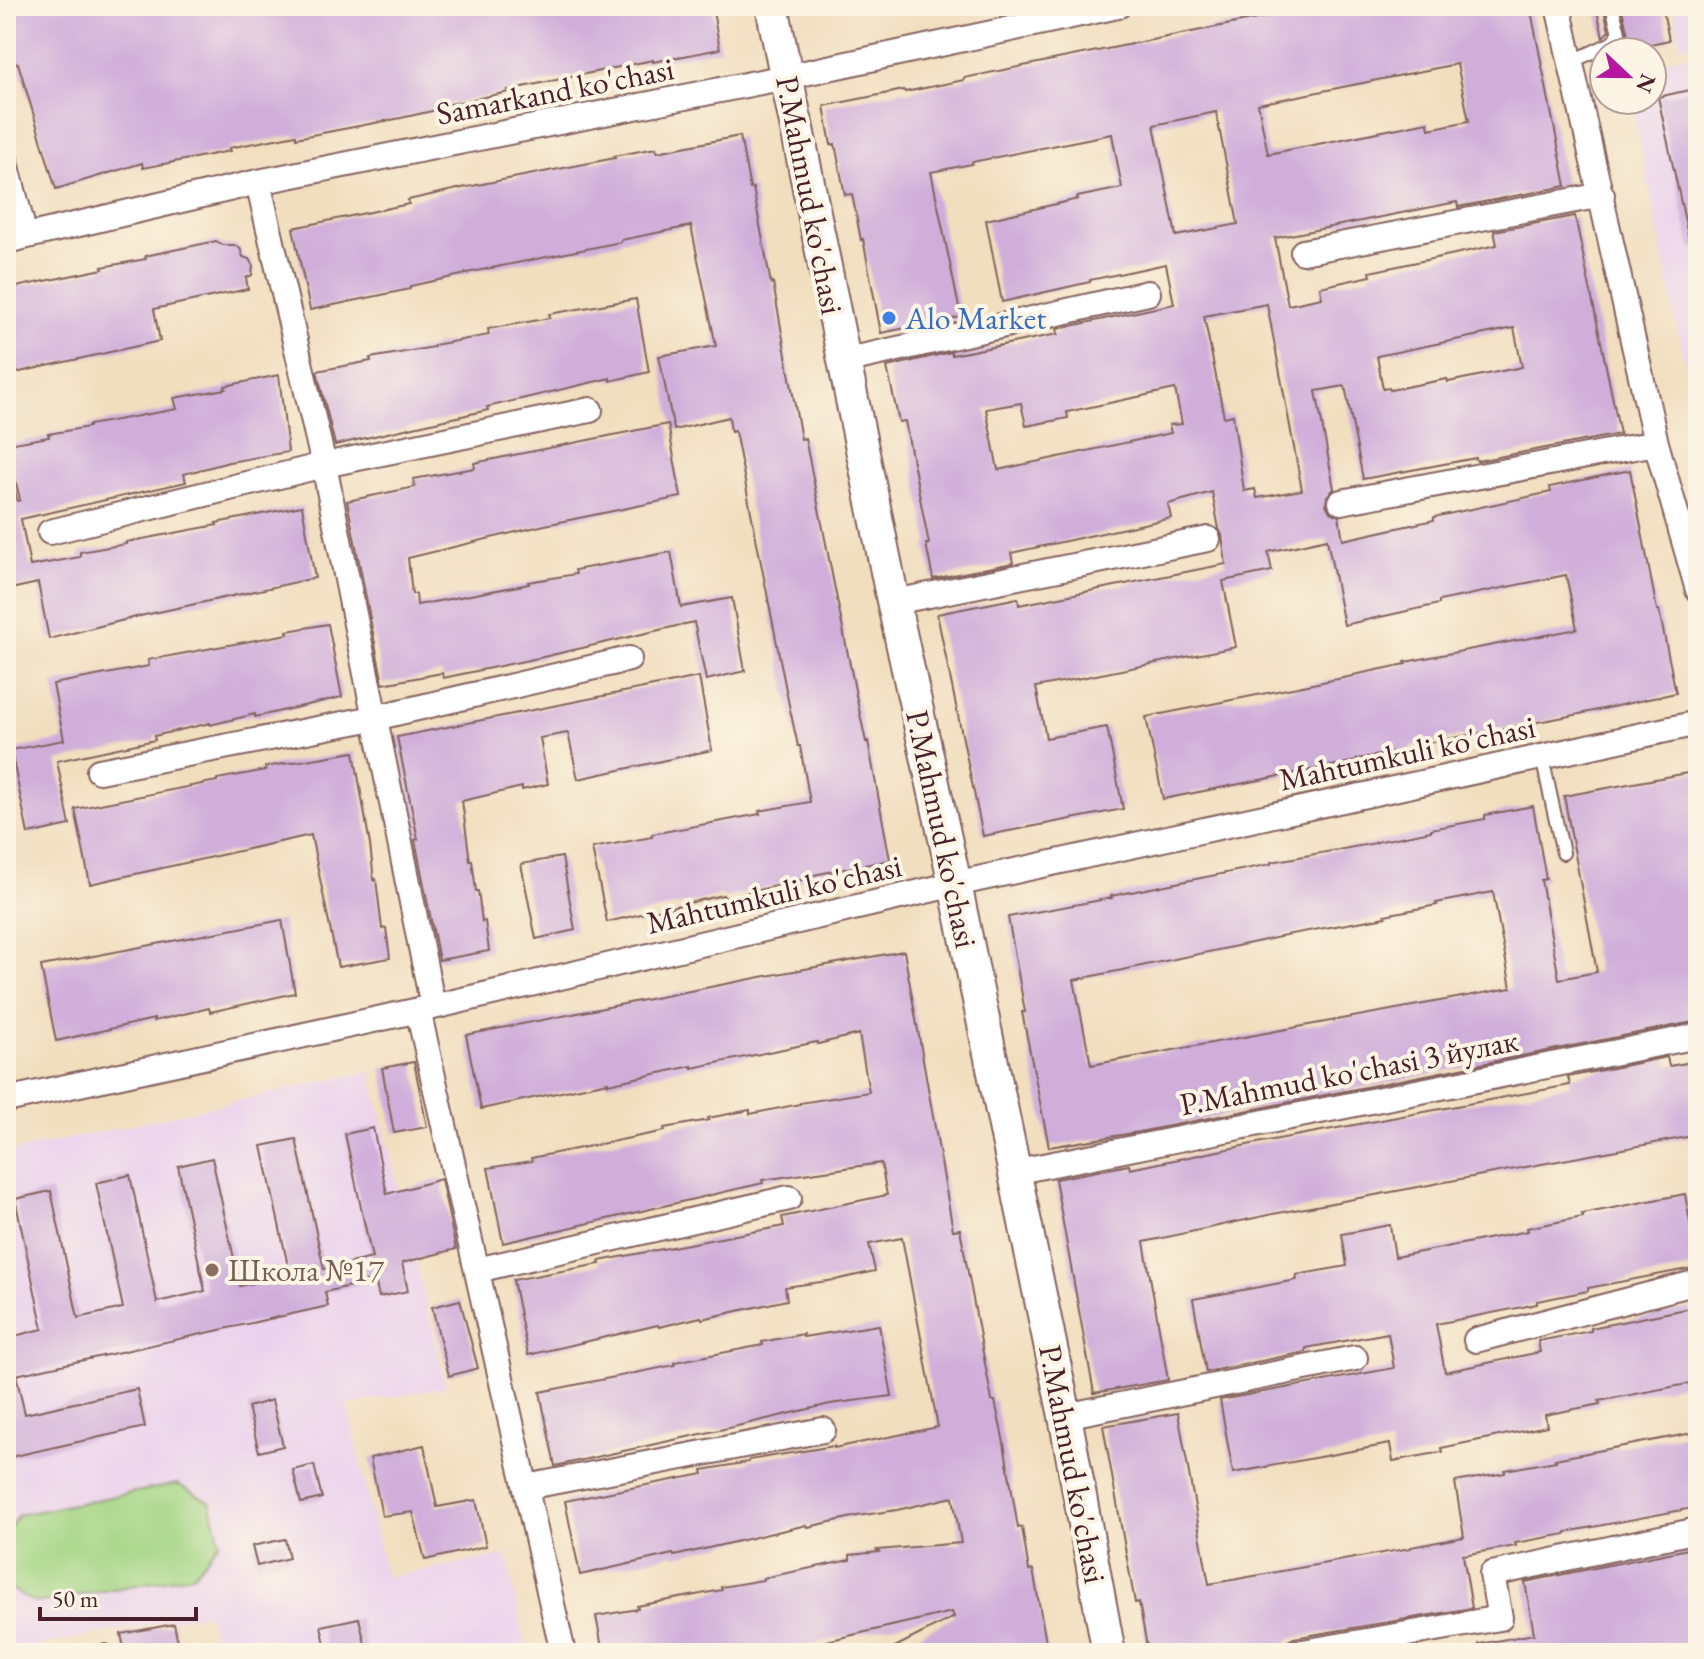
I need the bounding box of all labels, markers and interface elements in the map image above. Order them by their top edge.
north arrow [1588,36,1668,116]
street label: Samarkand ko'chasi [433,47,677,135]
text: N [1629,70,1663,97]
street label: P.Mahmud ko'chasi [766,72,854,318]
place label: Alo Market [904,297,1046,339]
marker: Alo Market [880,309,898,327]
street label: Mahtumkuli ko'chasi [1275,705,1539,801]
street label: P.Mahmud ko'chasi [896,706,988,952]
street label: Mahtumkuli ko'chasi [642,844,906,944]
street label: P.Mahmud ko'chasi 3 йулак [1176,1019,1522,1125]
place label: Школа №17 [228,1249,384,1291]
marker: Школа №17 [203,1261,221,1279]
street label: P.Mahmud ko'chasi [1029,1341,1117,1587]
scale bar [40,1571,196,1621]
text: 50 m [52,1583,99,1614]

